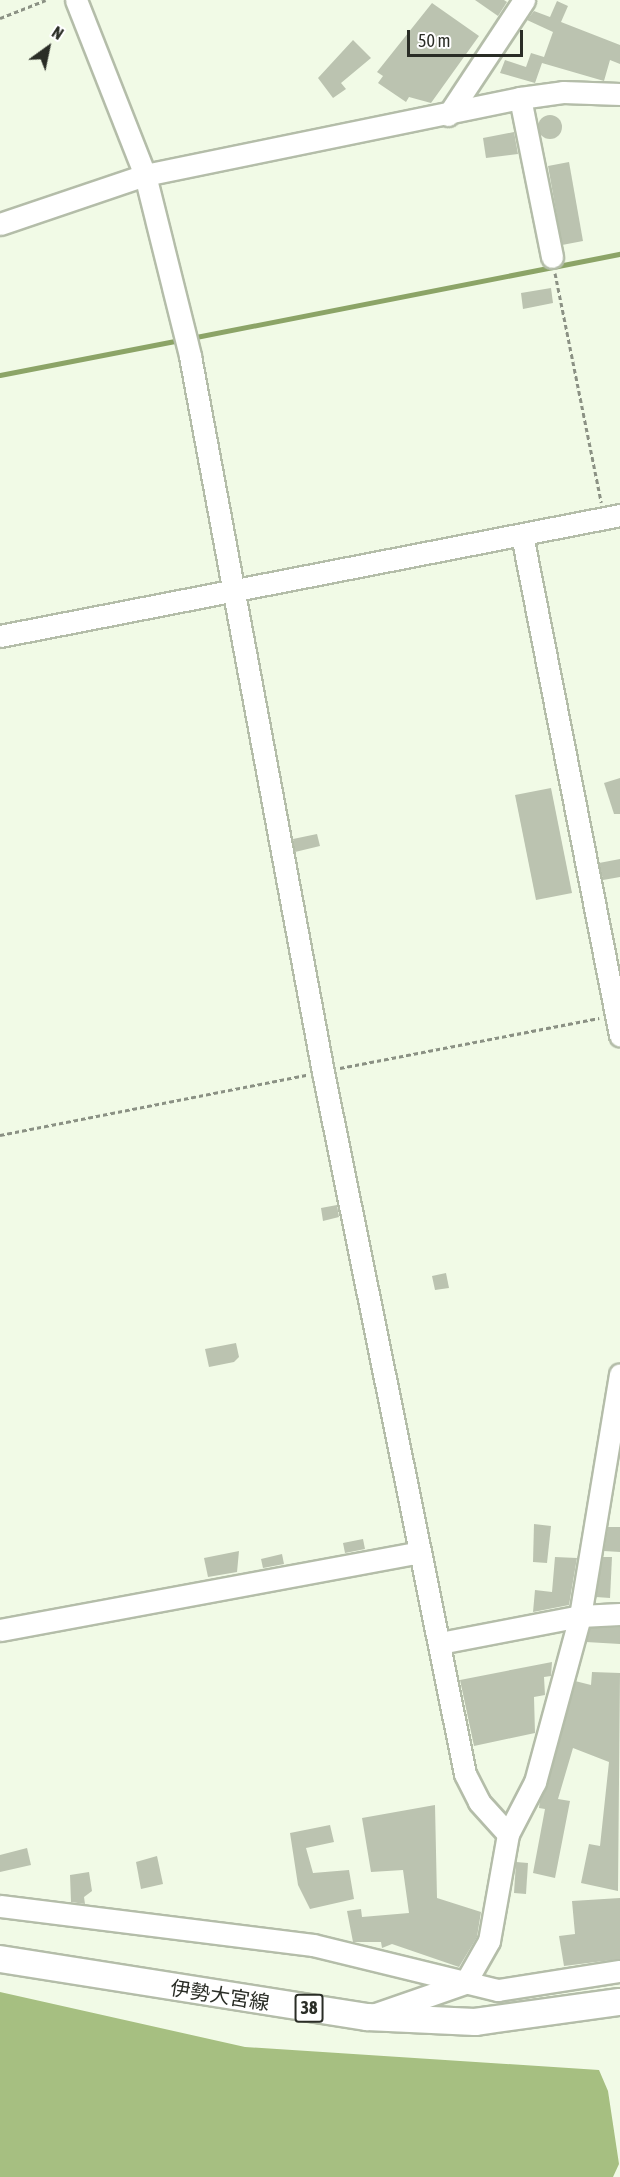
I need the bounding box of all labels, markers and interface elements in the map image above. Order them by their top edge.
north arrow [18,18,78,78]
scale bar [410,18,526,56]
text: N [49,23,67,43]
text: 50 m [418,30,450,51]
street label: 伊勢大宮線 [169,1975,271,2015]
road number: 38 [294,1993,324,2023]

